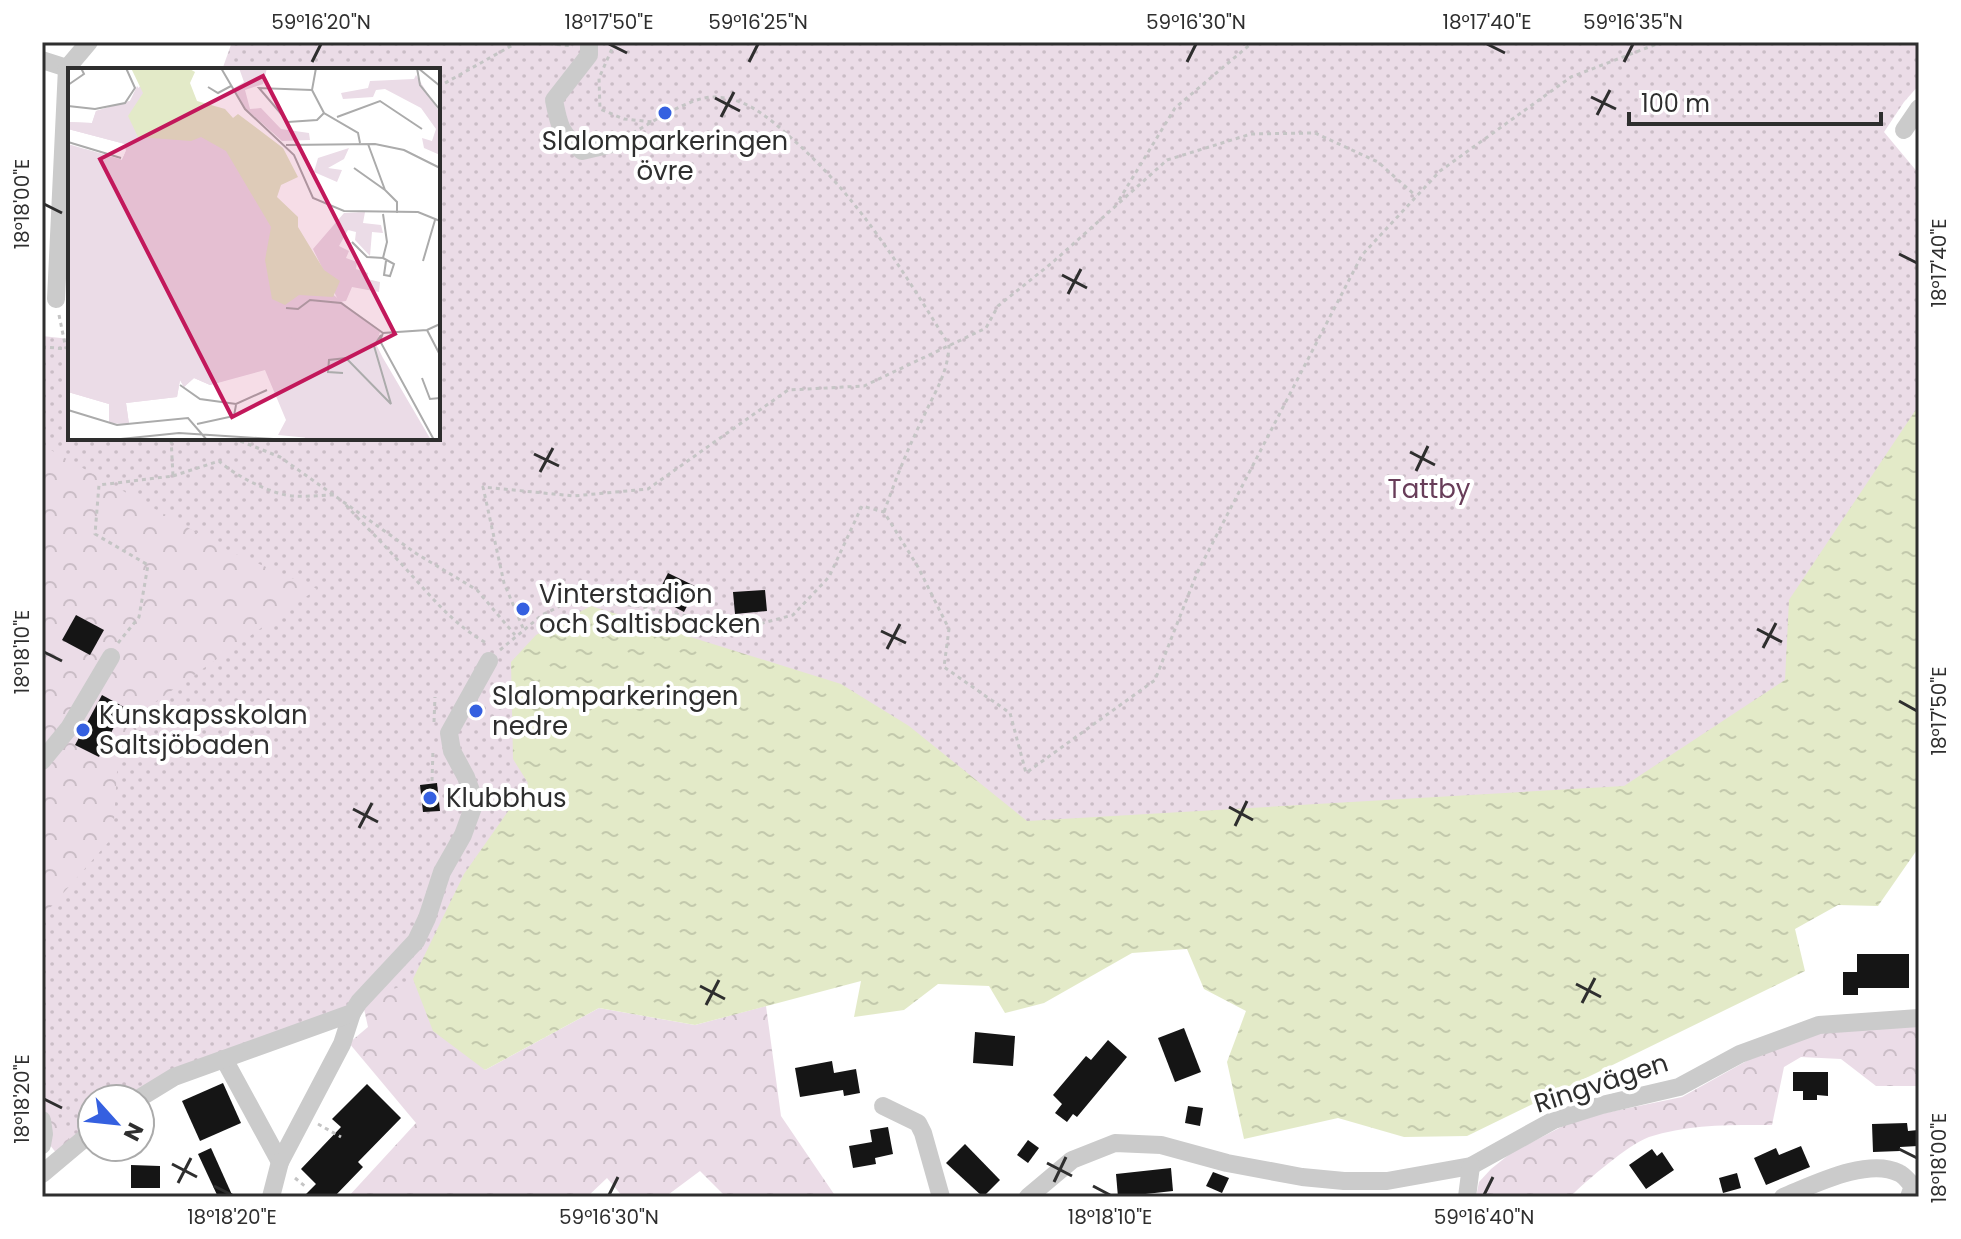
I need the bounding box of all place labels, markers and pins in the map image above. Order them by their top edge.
marker: Slalomparkeringen övre [656,104,674,122]
place label: Slalomparkeringen övre [542,123,788,189]
place label: Vinterstadion och Saltisbacken [539,576,761,642]
marker: Vinterstadion och Saltisbacken [514,600,532,618]
place label: Slalomparkeringen nedre [492,678,738,744]
place label: Kunskapsskolan Saltsjöbaden [99,697,308,763]
marker: Slalomparkeringen nedre [467,702,485,720]
marker: Kunskapsskolan Saltsjöbaden [74,721,92,739]
place label: Klubbhus [446,780,567,816]
marker: Klubbhus [421,789,439,807]

